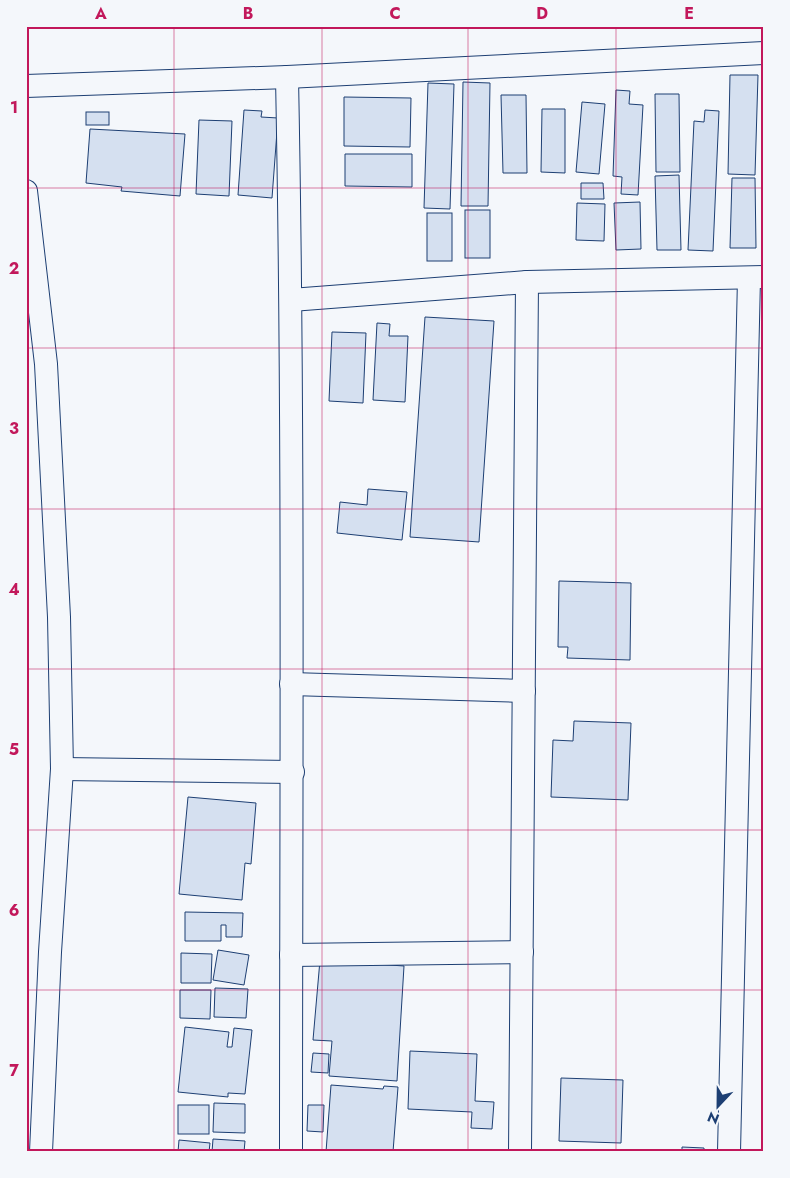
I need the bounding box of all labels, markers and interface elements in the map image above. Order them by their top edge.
text: A [94,2,107,25]
text: B [243,2,253,25]
text: C [389,2,401,25]
text: D [536,2,548,25]
text: E [684,2,694,25]
text: 1 [10,96,18,119]
text: 2 [9,257,19,280]
text: 3 [9,417,19,440]
text: 4 [8,578,20,601]
text: 5 [9,738,19,761]
text: 6 [9,899,19,922]
text: 7 [9,1059,19,1082]
north arrow [692,1080,742,1130]
text: N [704,1107,722,1129]

